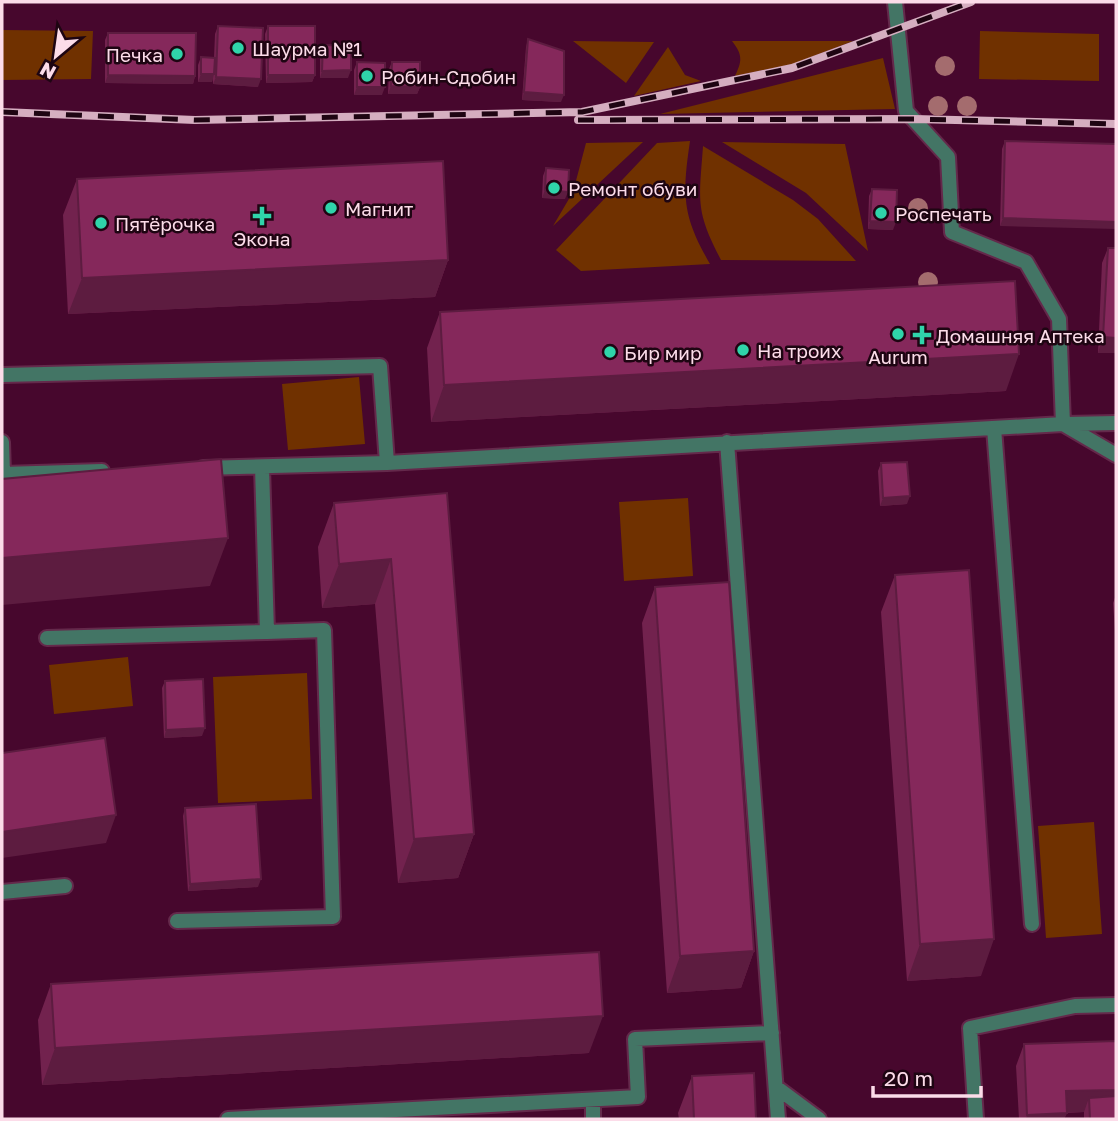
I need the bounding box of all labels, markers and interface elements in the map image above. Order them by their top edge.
north arrow [21,21,91,91]
place label: Шаурма №1 [252,37,362,60]
marker: Шаурма №1 [230,40,246,56]
place label: Печка [106,43,163,66]
marker: Печка [169,46,185,62]
text: N [36,58,59,85]
place label: Робин-Сдобин [381,65,516,88]
marker: Робин-Сдобин [359,68,375,84]
place label: Ремонт обуви [568,177,697,200]
marker: Ремонт обуви [546,180,562,196]
place label: Магнит [345,197,413,220]
marker: Магнит [323,200,339,216]
place label: Роспечать [895,202,992,225]
marker: Роспечать [873,205,889,221]
marker: Экона [254,208,270,224]
place label: Пятёрочка [115,212,215,235]
marker: Пятёрочка [93,215,109,231]
place label: Экона [233,227,291,250]
place label: Домашняя Аптека [936,324,1105,347]
marker: Aurum [890,326,906,342]
marker: Домашняя Аптека [914,327,930,343]
place label: На троих [757,339,841,362]
place label: Бир мир [624,341,702,364]
marker: На троих [735,342,751,358]
marker: Бир мир [602,344,618,360]
place label: Aurum [868,345,928,368]
scale bar [873,1054,982,1098]
text: 20 m [884,1065,933,1091]

